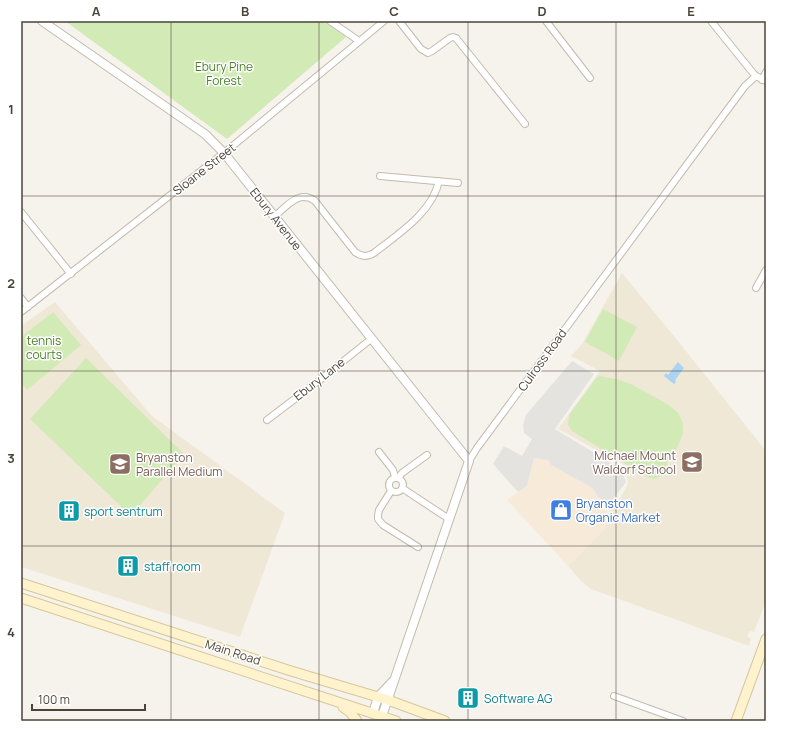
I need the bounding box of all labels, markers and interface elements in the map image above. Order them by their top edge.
text: A [92,2,101,20]
text: B [241,2,249,20]
text: C [389,2,399,20]
text: D [537,2,547,20]
text: E [687,2,695,20]
park label: Ebury Pine Forest [195,58,253,89]
text: 1 [8,100,14,118]
street label: Sloane Street [169,139,239,199]
street label: Ebury Avenue [246,184,306,254]
text: 2 [7,274,15,292]
street label: Culross Road [514,325,570,395]
park label: tennis courts [26,332,62,363]
street label: Ebury Lane [290,354,348,404]
place label: Michael Mount Waldorf School [592,447,676,478]
text: 3 [7,449,15,467]
place label: Bryanston Parallel Medium [136,449,223,480]
school or university icon: Michael Mount Waldorf School [679,449,705,475]
school or university icon: Bryanston Parallel Medium [107,451,133,477]
place label: Bryanston Organic Market [576,495,660,526]
shop icon: Bryanston Organic Market [548,497,574,523]
building icon: sport sentrum [56,498,82,524]
place label: sport sentrum [84,503,163,520]
building icon: staff room [115,553,141,579]
place label: staff room [144,558,201,575]
text: 4 [7,623,15,641]
street label: Main Road [203,635,263,669]
building icon: Software AG [455,685,481,711]
scale bar [32,686,145,712]
place label: Software AG [484,690,553,707]
text: 100 m [38,691,70,708]

